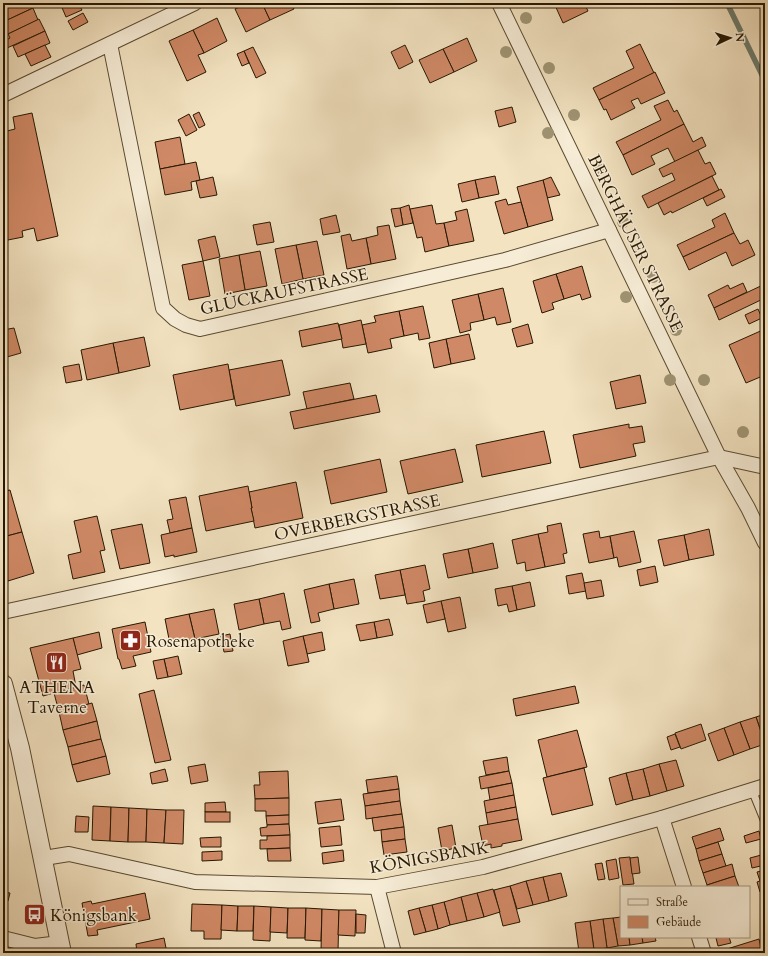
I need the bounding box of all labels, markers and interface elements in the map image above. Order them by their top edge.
north arrow [710,18,750,58]
text: N [732,32,747,43]
street label: BERGHÄUSER STRASSE [582,150,689,336]
street label: GLÜCKAUFSTRASSE [198,262,370,321]
street label: OVERBERGSTRASSE [272,489,442,546]
pharmacy icon: Rosenapotheke [118,628,144,654]
place label: Rosenapotheke [146,630,255,653]
restaurant icon: ATHENA Taverne [44,650,70,676]
place label: ATHENA Taverne [19,676,96,719]
street label: KÖNIGSBANK [368,836,491,879]
legend [620,886,750,938]
text: Straße [656,894,688,910]
bus stop icon: Königsbank [21,902,47,928]
place label: Königsbank [50,904,138,927]
text: Gebäude [656,914,701,930]

